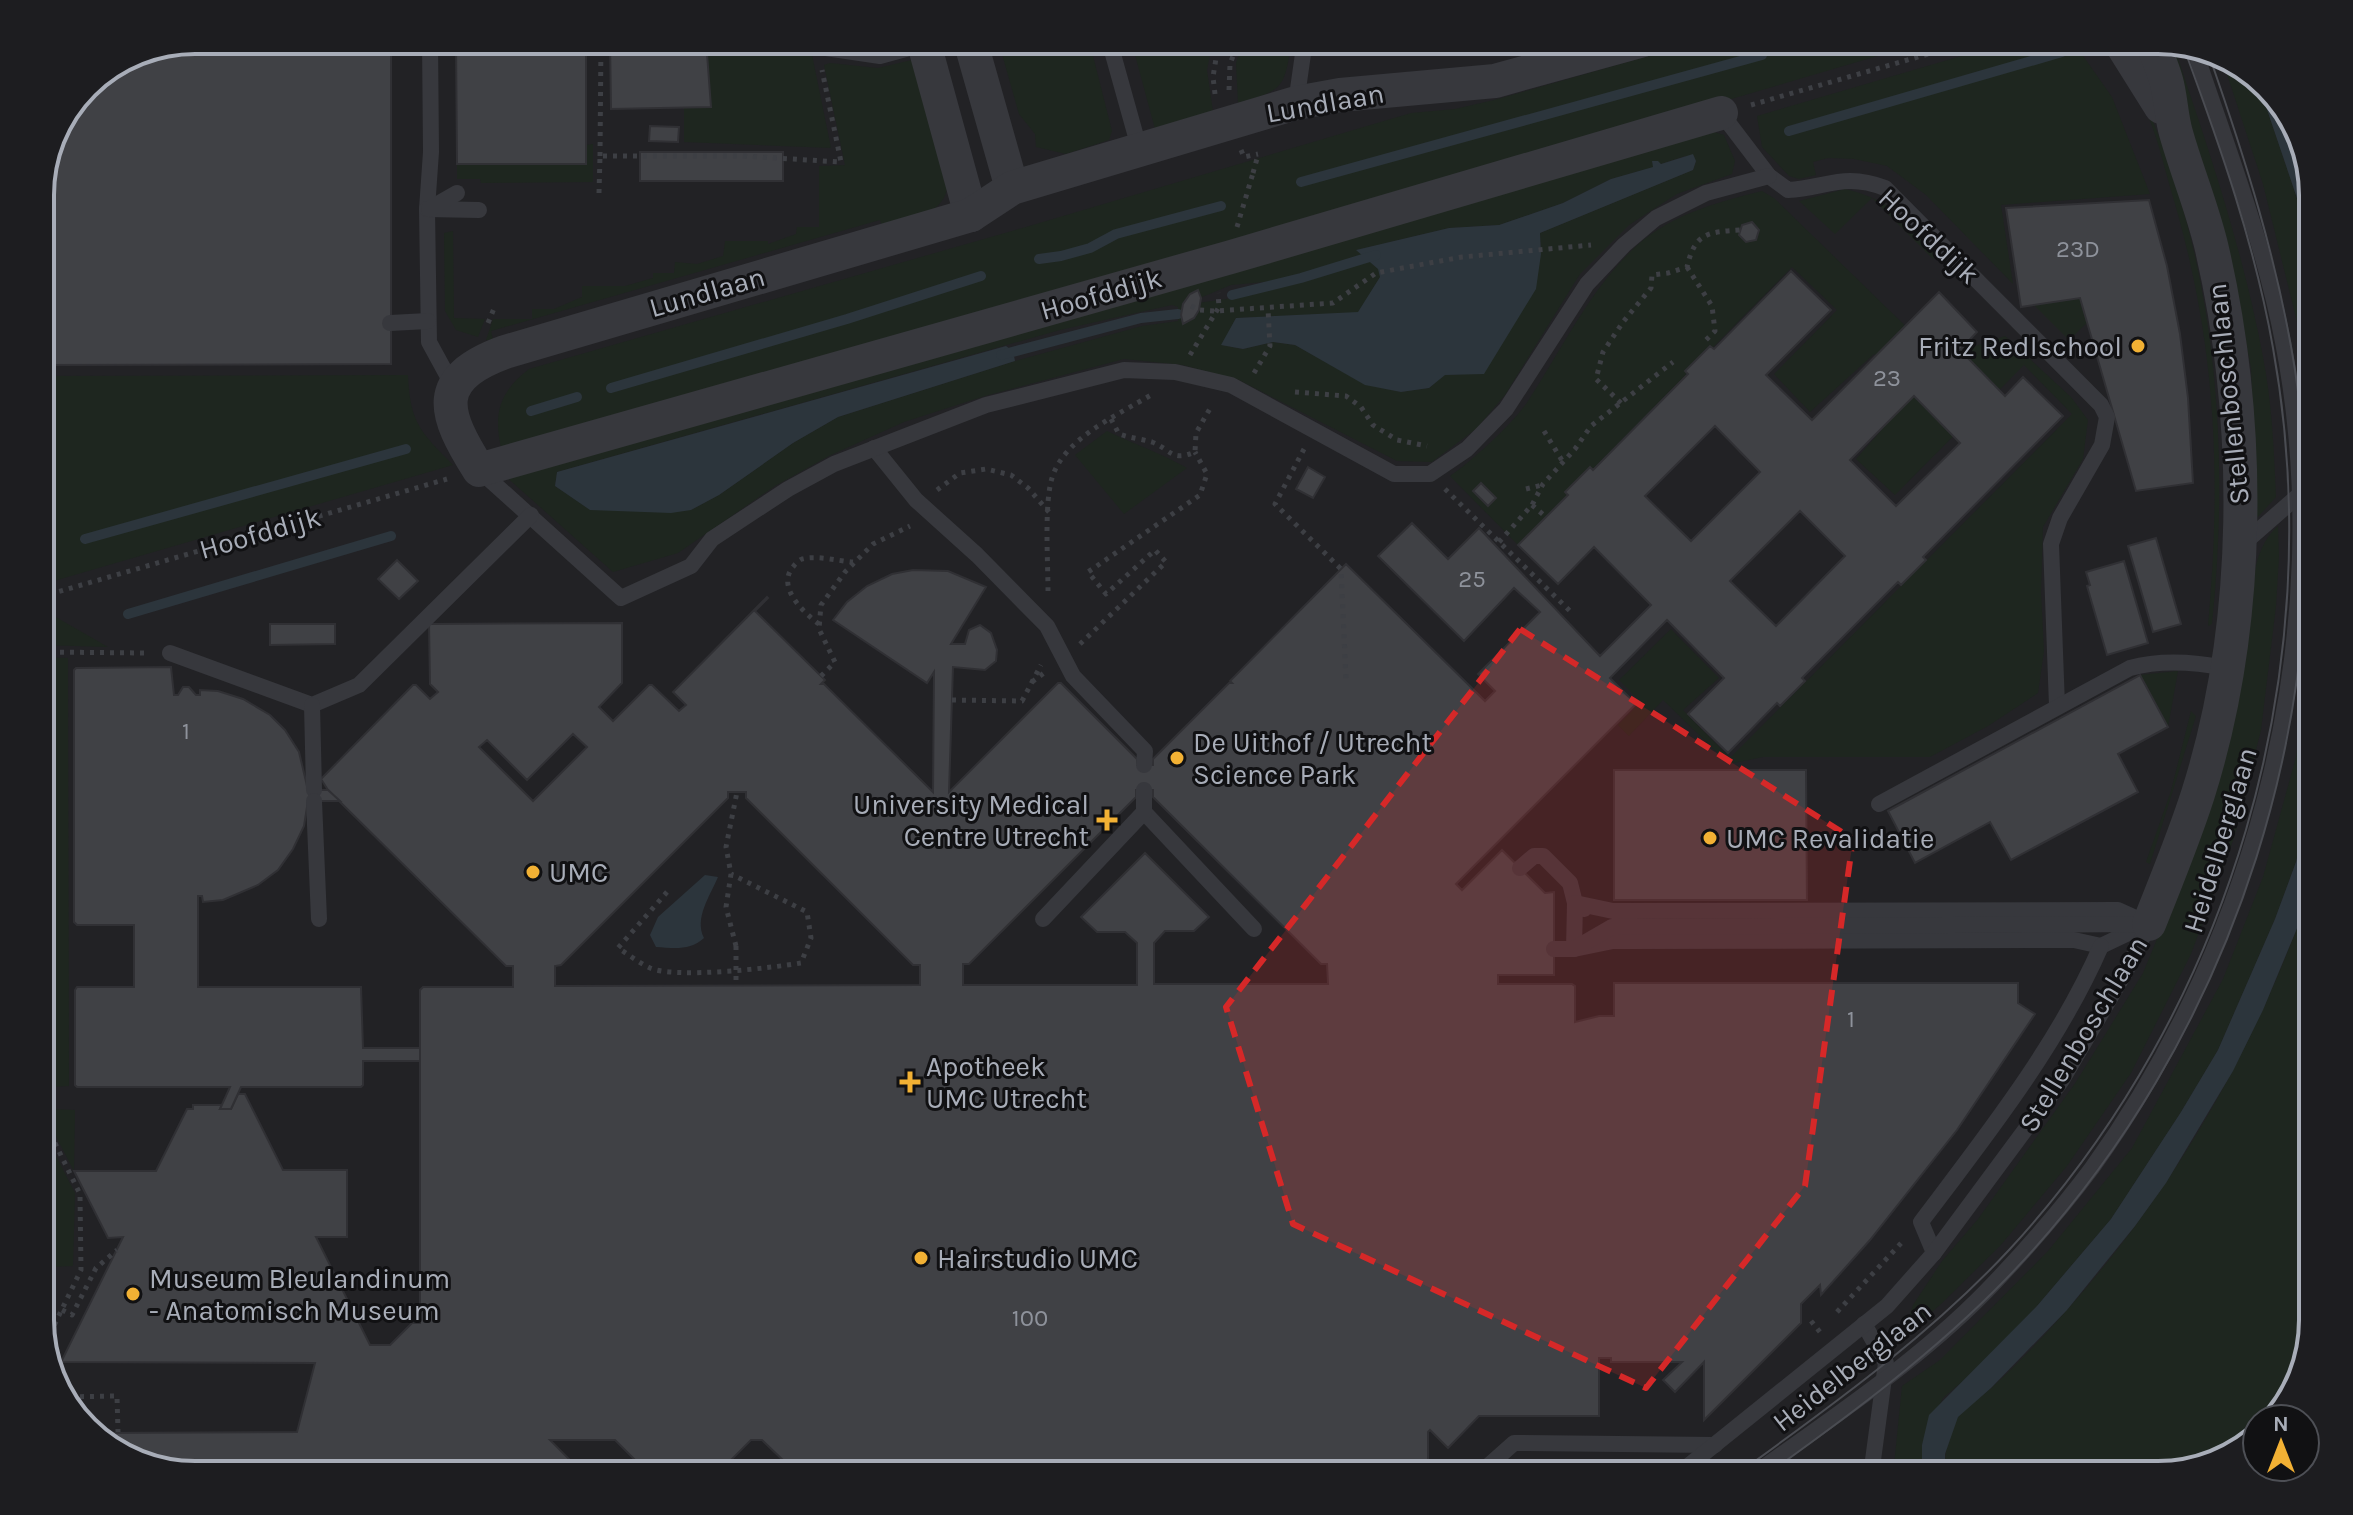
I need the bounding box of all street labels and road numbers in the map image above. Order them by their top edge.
street label: Lundlaan [1263,76,1387,130]
street label: Hoofddijk [1872,181,1986,291]
street label: Lundlaan [645,260,769,324]
street label: Hoofddijk [1036,261,1166,327]
street label: Stellenboschlaan [2200,282,2256,506]
street label: Hoofddijk [195,500,325,566]
street label: Heidelberglaan [2176,743,2264,937]
street label: Stellenboschlaan [2012,930,2154,1138]
street label: Heidelberglaan [1766,1294,1938,1438]

